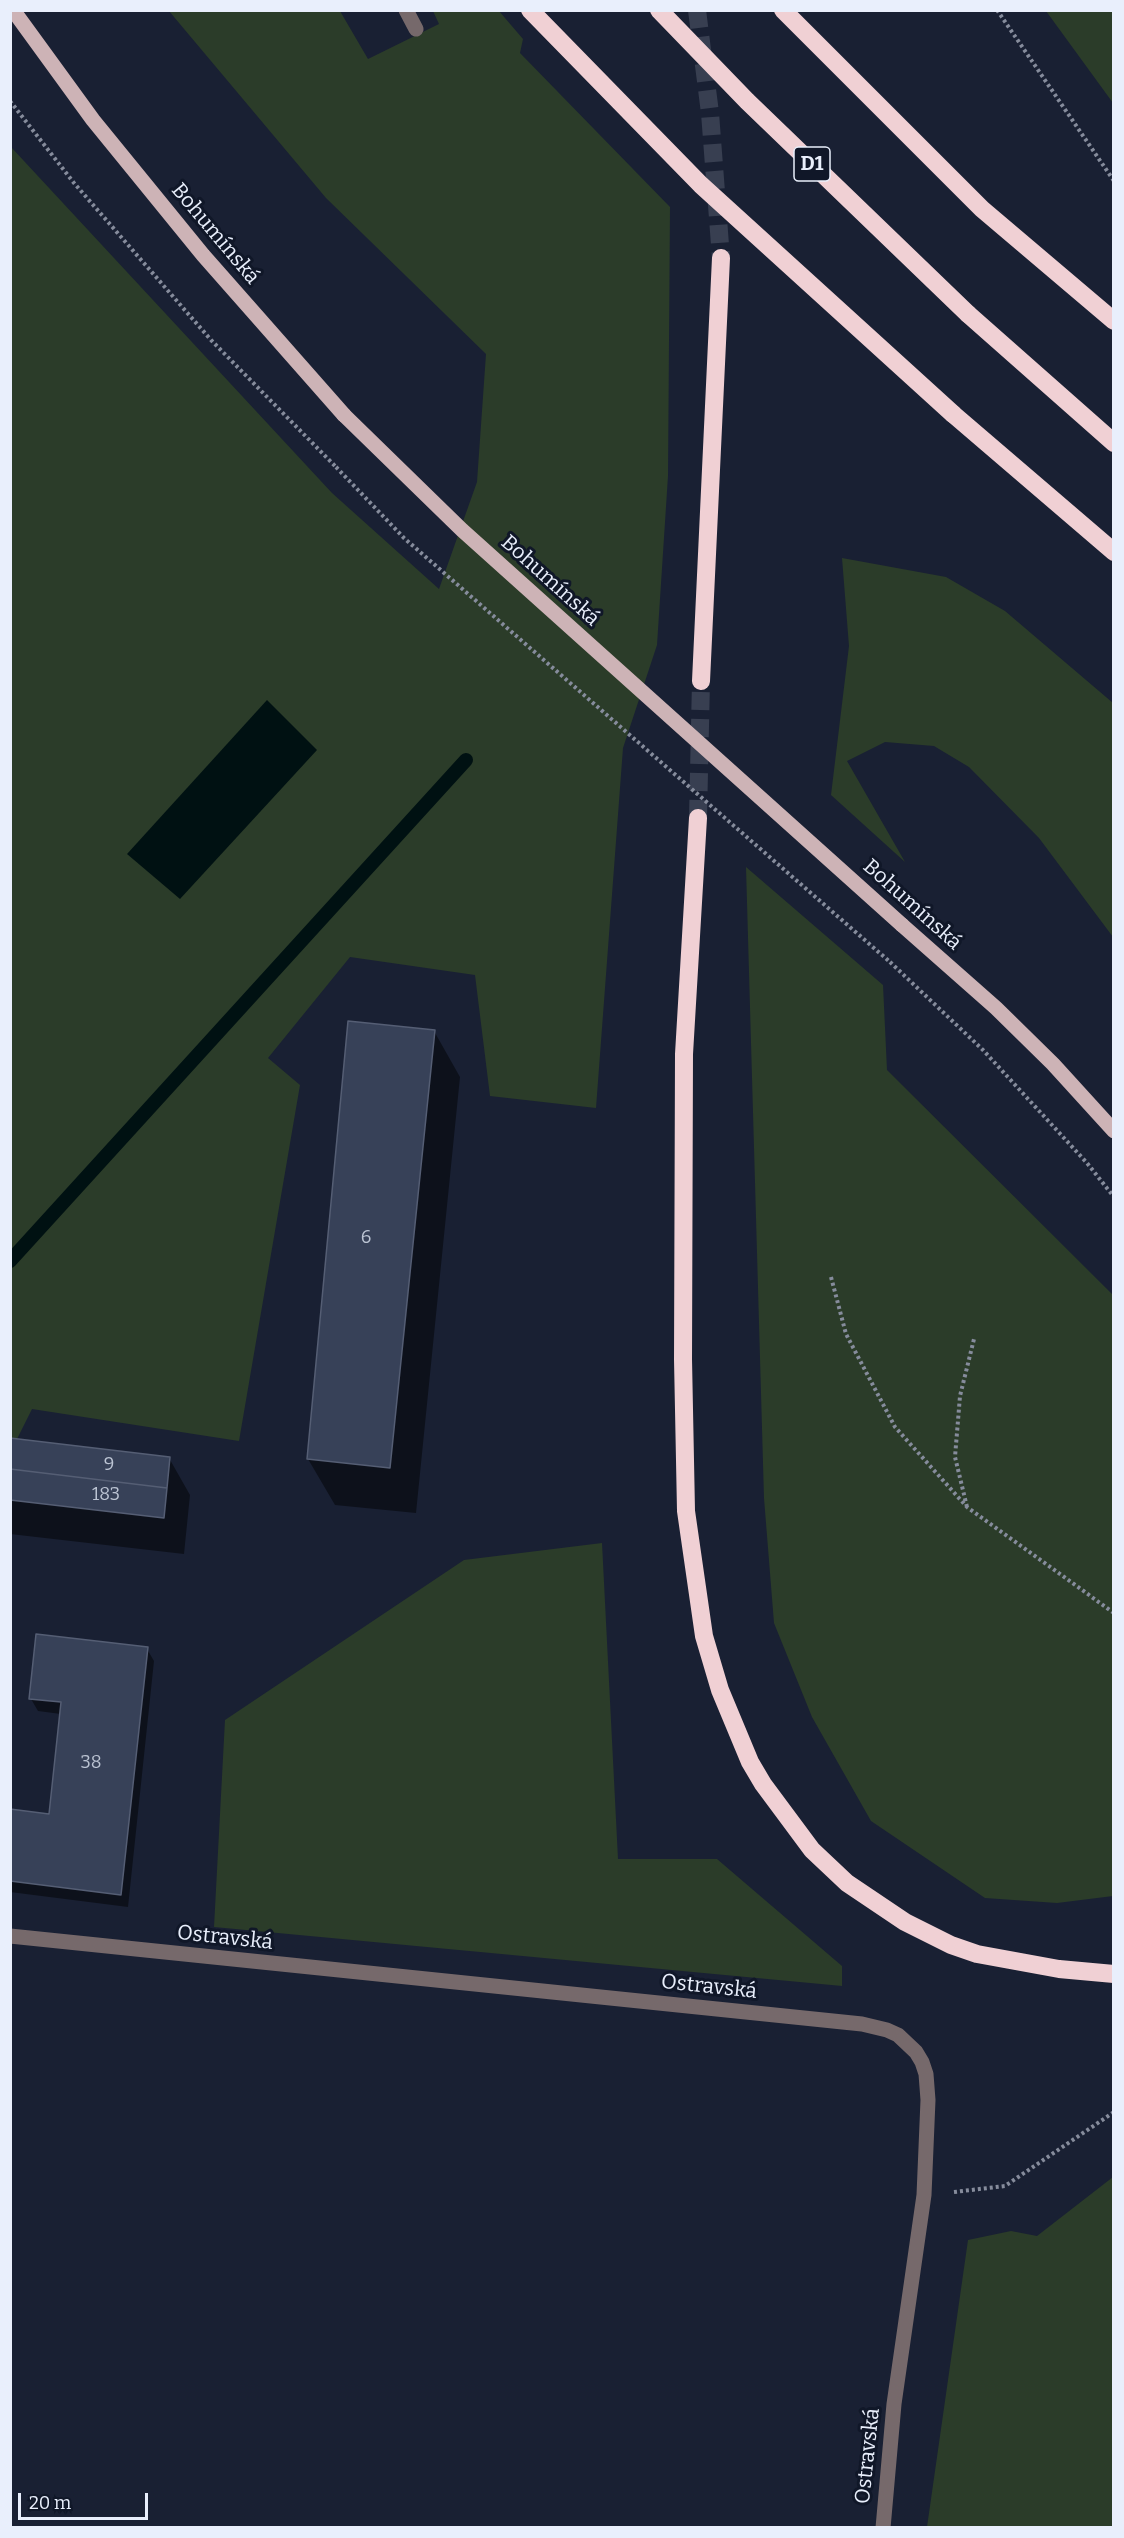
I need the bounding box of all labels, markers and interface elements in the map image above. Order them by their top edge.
road number: D1 [794,147,830,181]
street label: Bohumínská [166,178,264,290]
street label: Bohumínská [496,530,604,632]
street label: Bohumínská [858,854,966,956]
house number: 6 [361,1227,371,1249]
house number: 9 [104,1454,114,1476]
house number: 183 [92,1484,120,1506]
house number: 38 [80,1752,102,1774]
street label: Ostravská [176,1920,274,1956]
street label: Ostravská [660,1969,758,2005]
street label: Ostravská [850,2407,886,2505]
scale bar [21,2481,152,2519]
text: 20 m [29,2492,71,2514]

